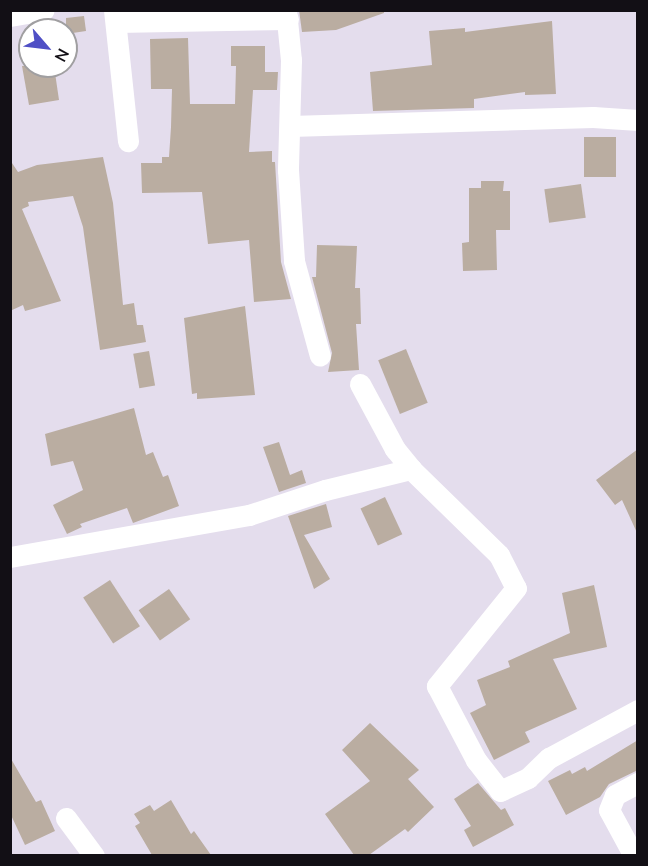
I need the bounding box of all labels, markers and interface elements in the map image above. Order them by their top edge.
north arrow [18,18,78,78]
text: N [50,45,74,66]

